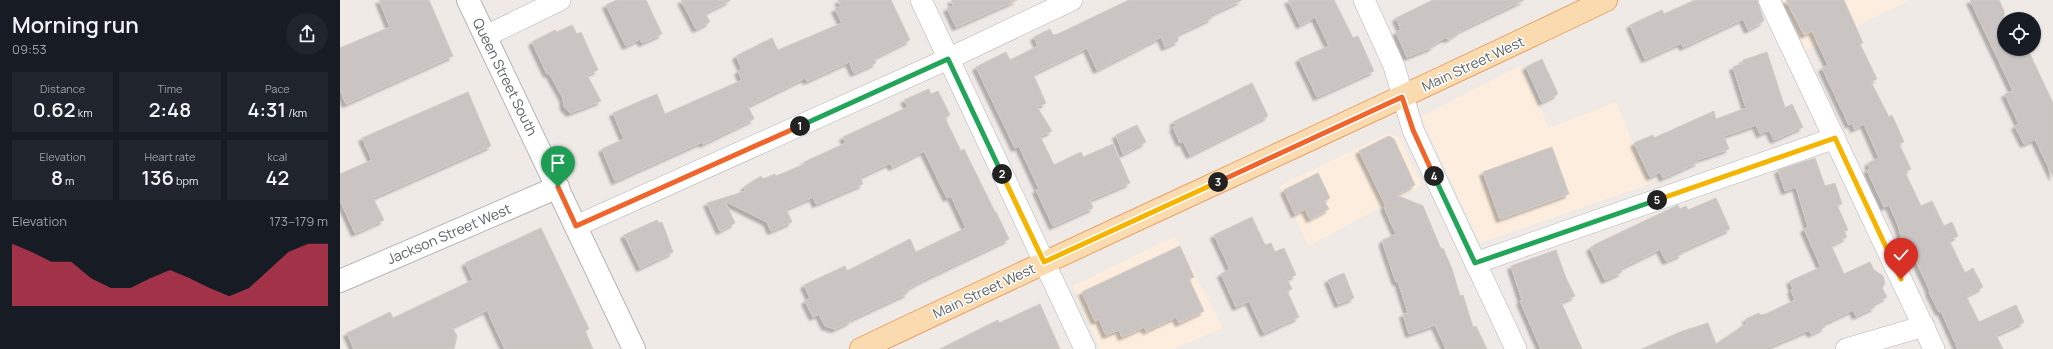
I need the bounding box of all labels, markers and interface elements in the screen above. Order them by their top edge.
text: Morning run [12,10,139,40]
map controls [1997,12,2041,56]
button: locate [1997,12,2041,56]
button: share [286,13,328,55]
street label: Queen Street South [469,15,542,139]
street label: Main Street West [1418,31,1528,96]
text: 09:53 [12,40,47,58]
text: Distance [40,81,85,96]
text: Time [158,81,182,96]
text: Pace [265,81,290,96]
text: 0.62 [33,96,76,123]
text: 2:48 [149,96,191,123]
text: 4:31 [247,96,286,123]
text: km [76,105,93,120]
text: /km [286,105,307,120]
pin: 1 [790,116,810,136]
text: 1 [798,118,802,133]
pin [541,146,575,187]
text: Elevation [39,149,86,164]
text: Heart rate [144,149,196,164]
text: kcal [267,149,287,164]
icon: arrive [547,152,569,174]
text: 8 [51,164,63,191]
text: 136 [142,164,174,191]
text: 42 [265,164,289,191]
pin: 2 [992,164,1012,184]
text: 2 [999,166,1005,181]
pin: 4 [1424,166,1444,186]
text: 4 [1431,168,1437,183]
pin: 3 [1208,172,1228,192]
text: m [63,173,74,188]
text: bpm [174,173,198,188]
text: 3 [1215,174,1221,189]
pin: 5 [1647,190,1667,210]
text: 5 [1654,192,1660,207]
street label: Jackson Street West [384,199,514,268]
text: Elevation [12,212,67,230]
text: 173–179 m [269,212,328,230]
pin [1884,238,1918,279]
icon: check [1890,244,1912,266]
street label: Main Street West [929,258,1039,323]

